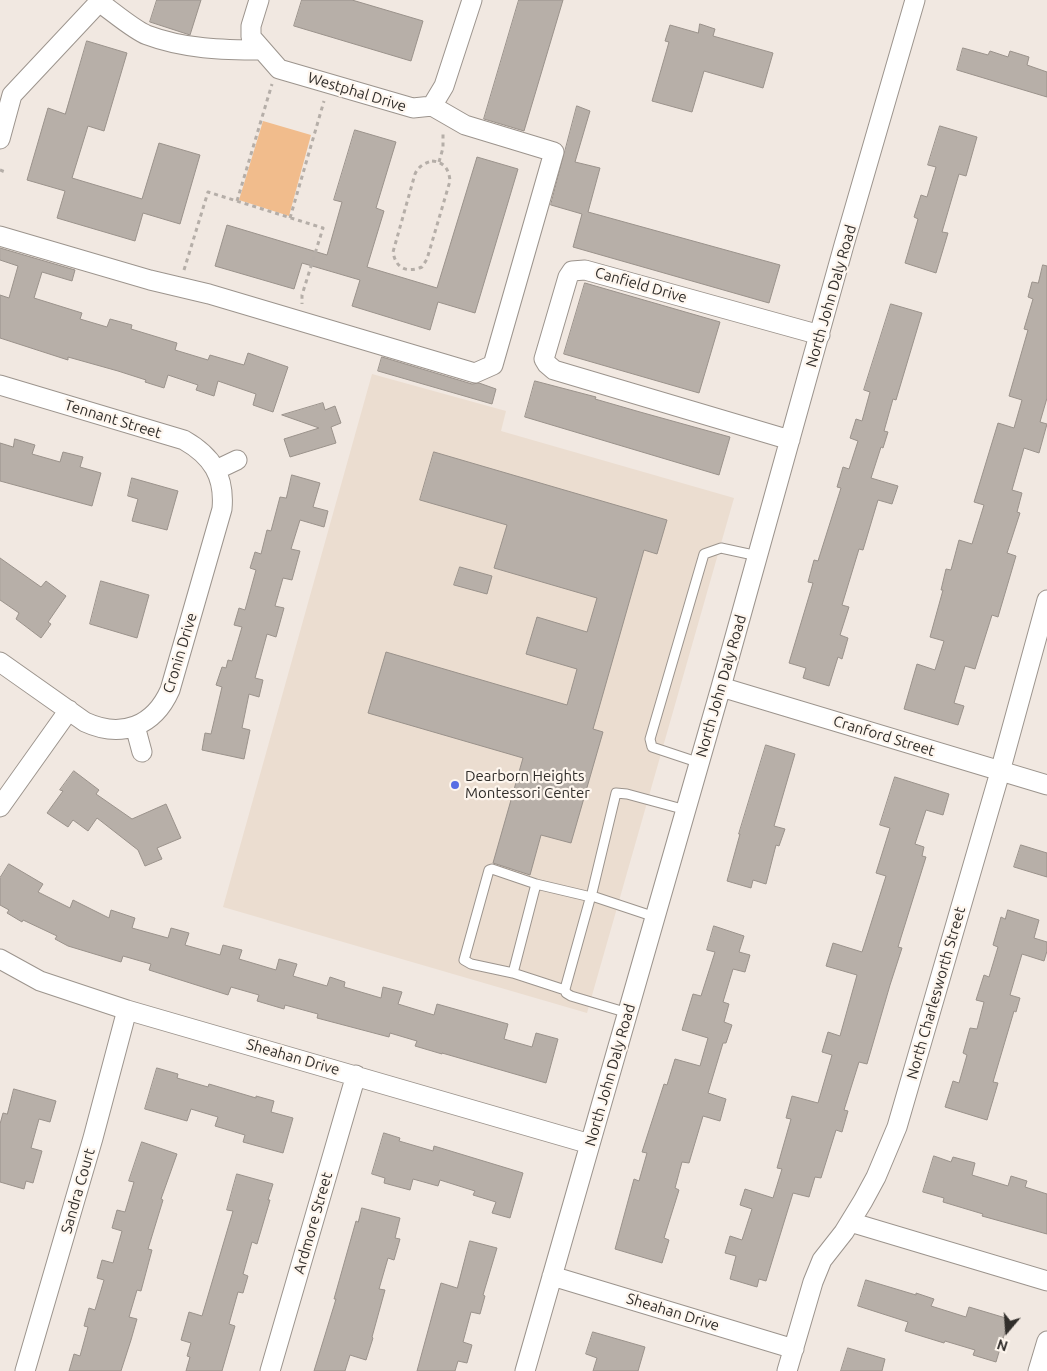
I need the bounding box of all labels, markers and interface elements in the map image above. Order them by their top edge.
street label: Westphal Drive [305,68,409,116]
street label: North John Daly Road [802,223,860,369]
street label: Canfield Drive [593,263,689,307]
street label: Tennant Street [62,396,164,442]
street label: Cronin Drive [159,611,201,695]
street label: North John Daly Road [692,613,750,759]
street label: Cranford Street [831,712,937,760]
place label: Dearborn Heights Montessori Center [465,767,590,802]
marker: Dearborn Heights Montessori Center [449,779,461,791]
street label: North Charlesworth Street [903,905,969,1081]
street label: North John Daly Road [581,1002,639,1148]
street label: Sheahan Drive [244,1035,342,1079]
street label: Sandra Court [57,1146,99,1236]
street label: Ardmore Street [290,1170,336,1276]
street label: Sheahan Drive [624,1289,722,1335]
north arrow [982,1306,1032,1356]
text: N [995,1336,1010,1354]

